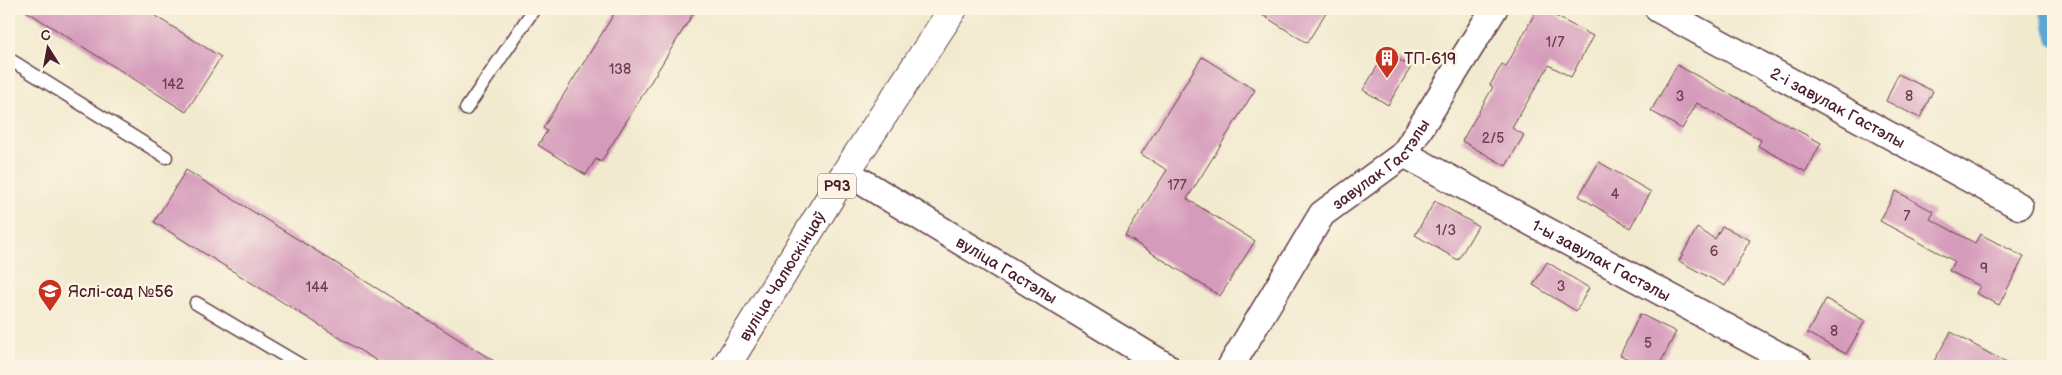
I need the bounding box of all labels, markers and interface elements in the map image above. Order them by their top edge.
north arrow [22,22,72,72]
text: С [39,26,52,45]
house number: 1/7 [1546,34,1564,51]
building icon: ТП-619 [1374,45,1400,79]
place label: ТП-619 [1404,50,1456,69]
house number: 138 [609,61,631,78]
street label: 2-і завулак Гастэлы [1767,64,1908,153]
house number: 142 [162,76,185,93]
house number: 3 [1676,88,1684,105]
house number: 8 [1905,88,1913,105]
street label: завулак Гастэлы [1329,116,1434,214]
house number: 2/5 [1482,130,1504,147]
road number: Р93 [818,174,856,198]
house number: 177 [1167,177,1187,194]
house number: 4 [1611,186,1620,203]
street label: вуліца Чалюскінцаў [736,208,831,345]
house number: 7 [1904,208,1911,225]
street label: 1-ы завулак Гастэлы [1528,216,1673,306]
house number: 1/3 [1436,222,1456,239]
street label: вуліца Гастэлы [952,233,1060,309]
house number: 6 [1710,243,1719,260]
house number: 9 [1980,260,1988,277]
school or university icon: Яслі-сад №56 [37,278,63,312]
house number: 3 [1557,278,1565,295]
house number: 144 [306,279,329,296]
place label: Яслі-сад №56 [68,283,174,302]
house number: 8 [1830,323,1838,340]
house number: 5 [1644,335,1652,352]

